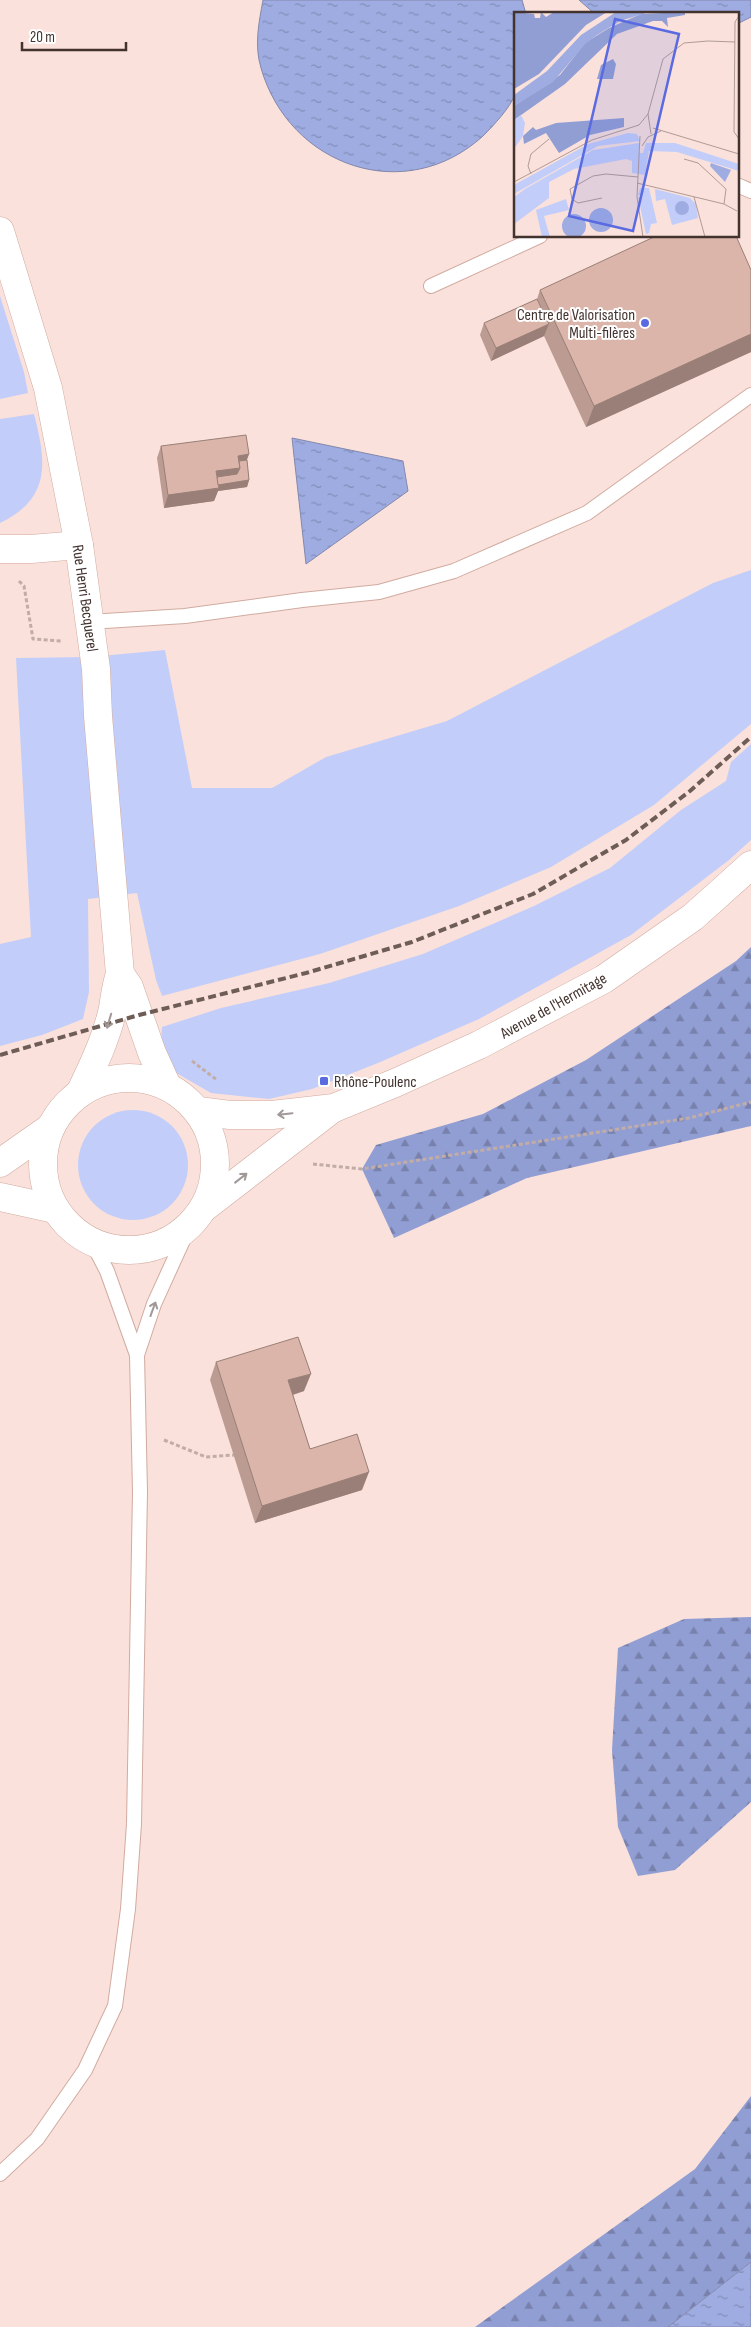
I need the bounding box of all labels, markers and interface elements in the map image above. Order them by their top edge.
inset map [514,12,738,238]
scale bar [22,20,126,52]
text: 20 m [30,28,55,47]
place label: Centre de Valorisation Multi-filères [517,306,635,343]
marker: Centre de Valorisation Multi-filères [639,317,651,329]
street label: Rue Henri Becquerel [68,543,101,653]
street label: Avenue de l'Hermitage [496,969,610,1044]
one-way arrow [104,1012,113,1028]
place label: Rhône-Poulenc [334,1073,417,1092]
marker: Rhône-Poulenc [318,1075,330,1087]
one-way arrow [277,1109,293,1119]
one-way arrow [234,1173,248,1183]
one-way arrow [149,1302,158,1317]

